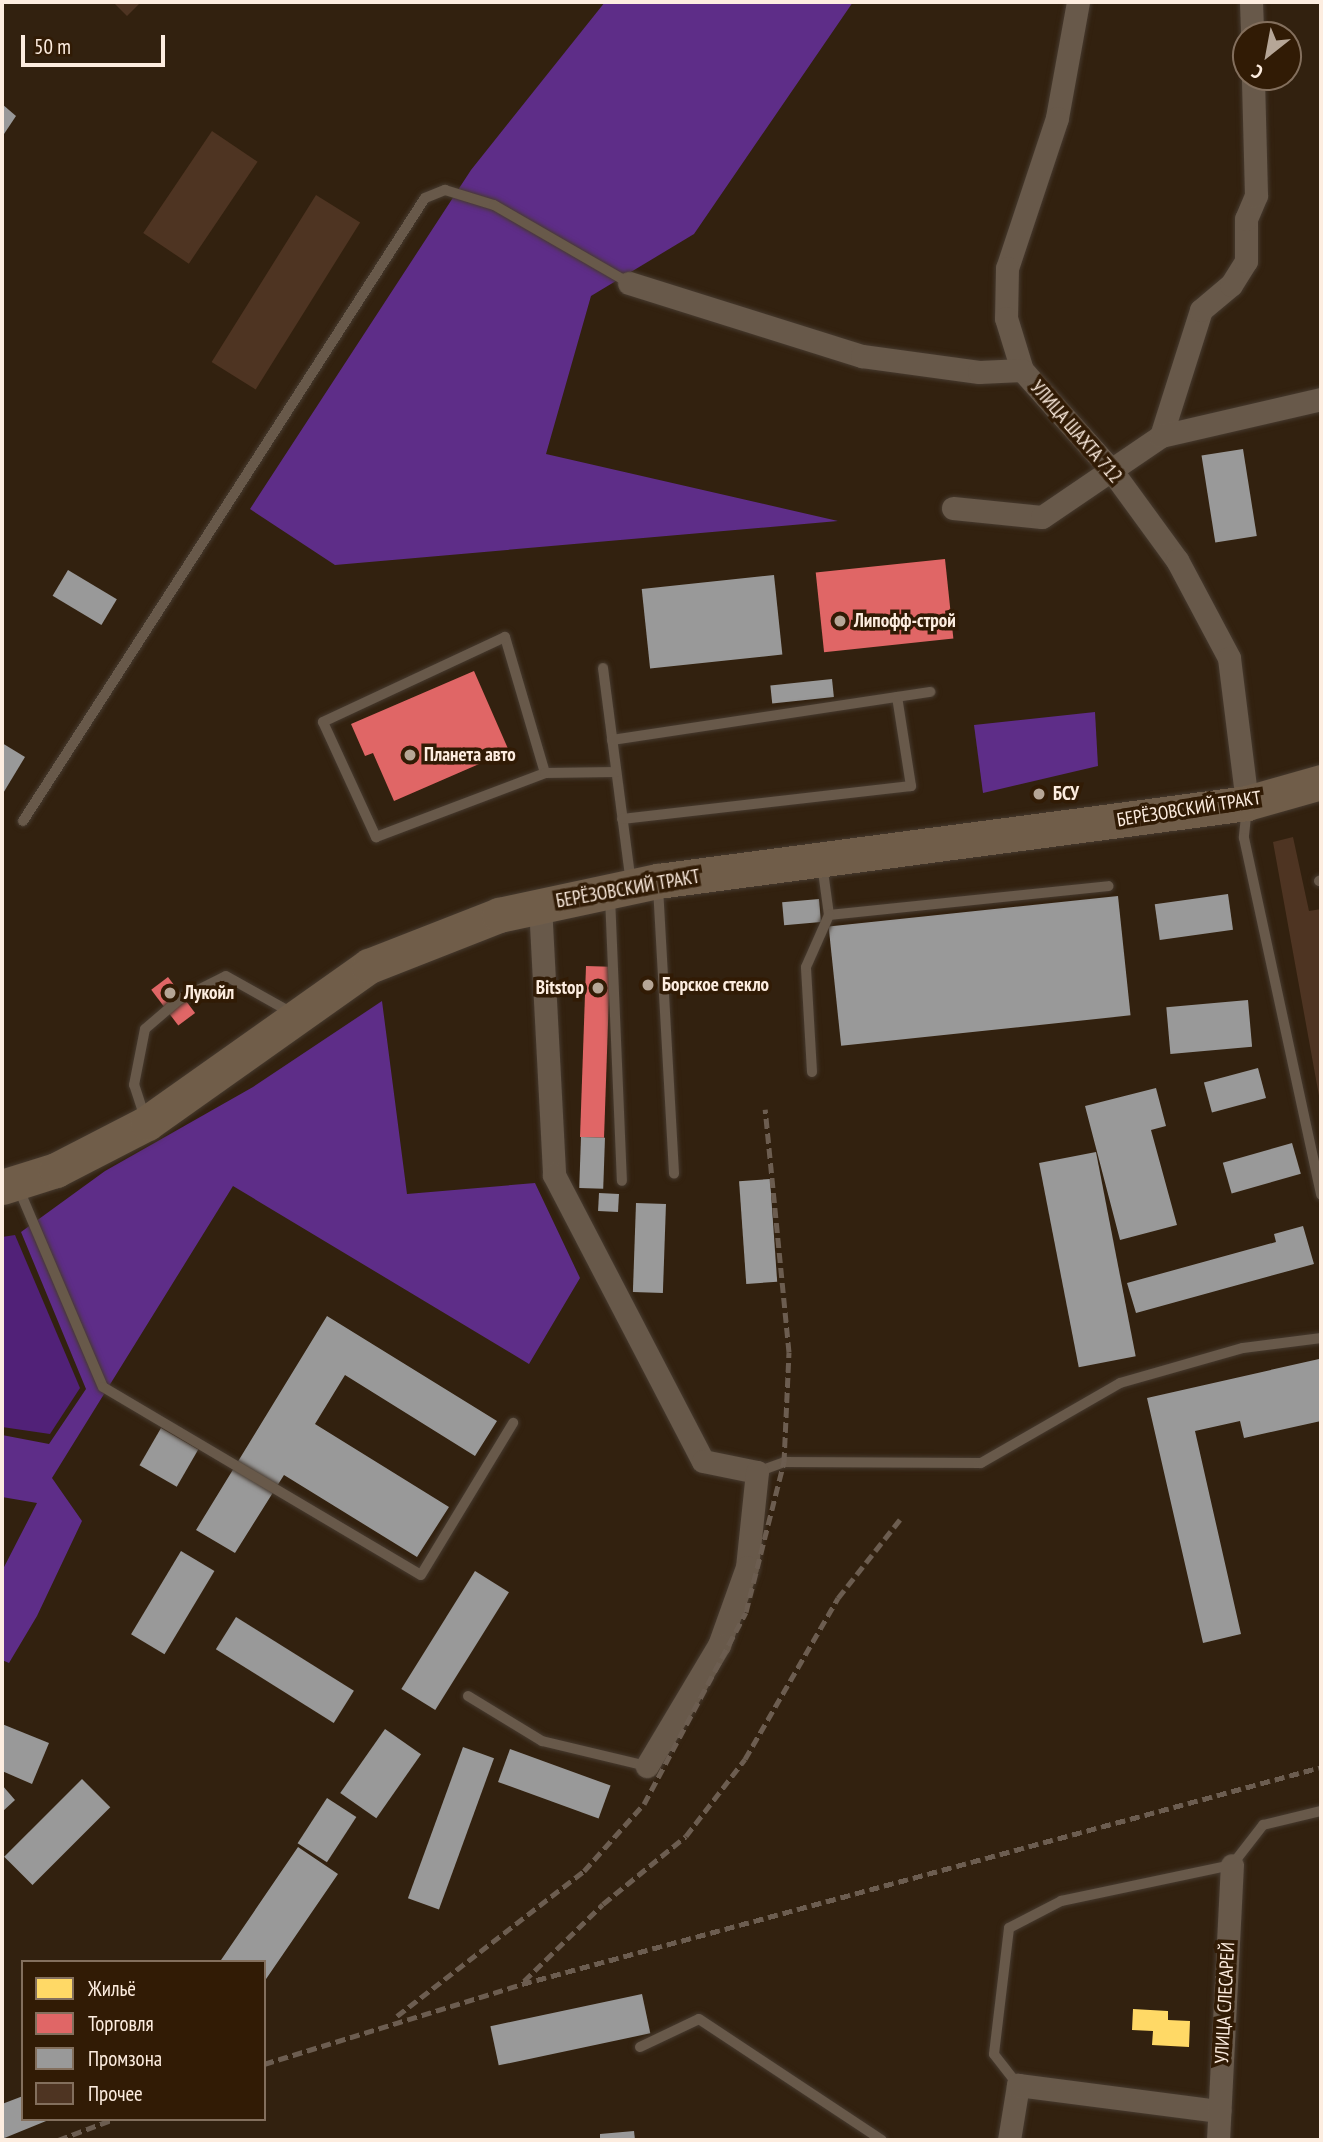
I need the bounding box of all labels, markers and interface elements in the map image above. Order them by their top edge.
scale bar [24,21,168,65]
north arrow [1232,21,1302,91]
text: 50 m [34,33,71,60]
text: С [1247,60,1267,85]
street label: УЛИЦА ШАХТА 712 [1025,376,1127,488]
place label: Липофф-строй [854,610,956,632]
marker: Липофф-строй [832,613,848,629]
place label: Планета авто [424,744,516,766]
marker: Планета авто [402,747,418,763]
place label: БСУ [1053,783,1079,805]
marker: БСУ [1031,786,1047,802]
street label: БЕРЁЗОВСКИЙ ТРАКТ [1115,786,1263,832]
street label: БЕРЁЗОВСКИЙ ТРАКТ [554,865,702,913]
place label: Борское стекло [662,974,769,996]
place label: Bitstop [536,977,584,999]
marker: Борское стекло [640,977,656,993]
marker: Bitstop [590,980,606,996]
place label: Лукойл [184,982,234,1004]
marker: Лукойл [162,985,178,1001]
street label: УЛИЦА СЛЕСАРЕЙ [1210,1941,1240,2065]
legend [21,1960,266,2121]
text: Жильё [88,1975,136,2002]
text: Торговля [88,2010,154,2037]
text: Промзона [88,2045,162,2072]
text: Прочее [88,2080,143,2107]

